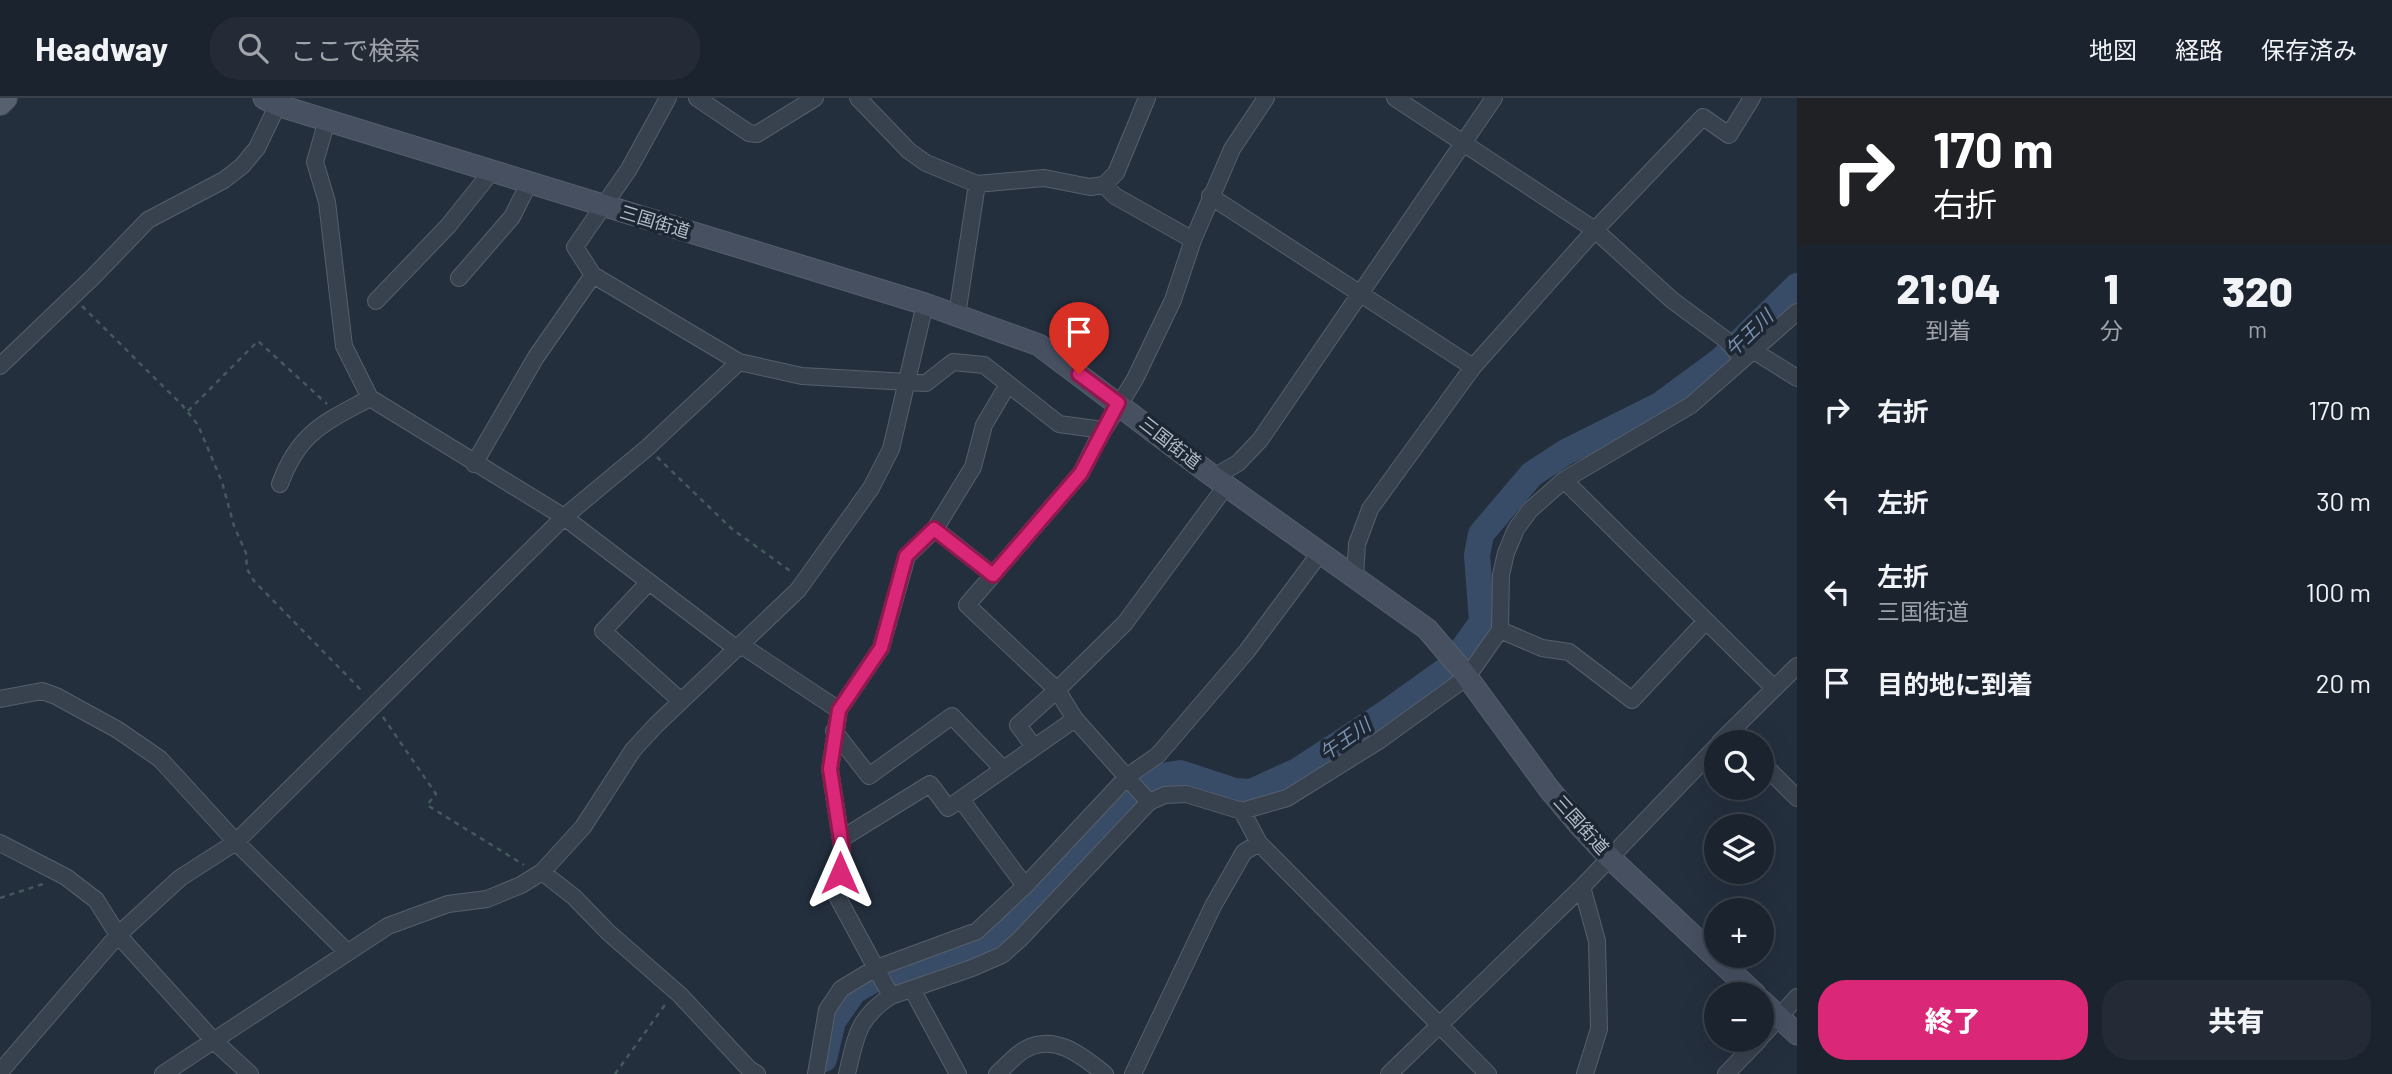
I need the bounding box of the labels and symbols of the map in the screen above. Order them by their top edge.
street label: 三国街道 [618,200,693,242]
pin [1049,302,1109,374]
water label: 午王川 [1720,303,1779,361]
street label: 三国街道 [1135,411,1206,473]
water label: 午王川 [1315,712,1376,764]
street label: 三国街道 [1549,790,1614,858]
position arrow [803,836,877,910]

